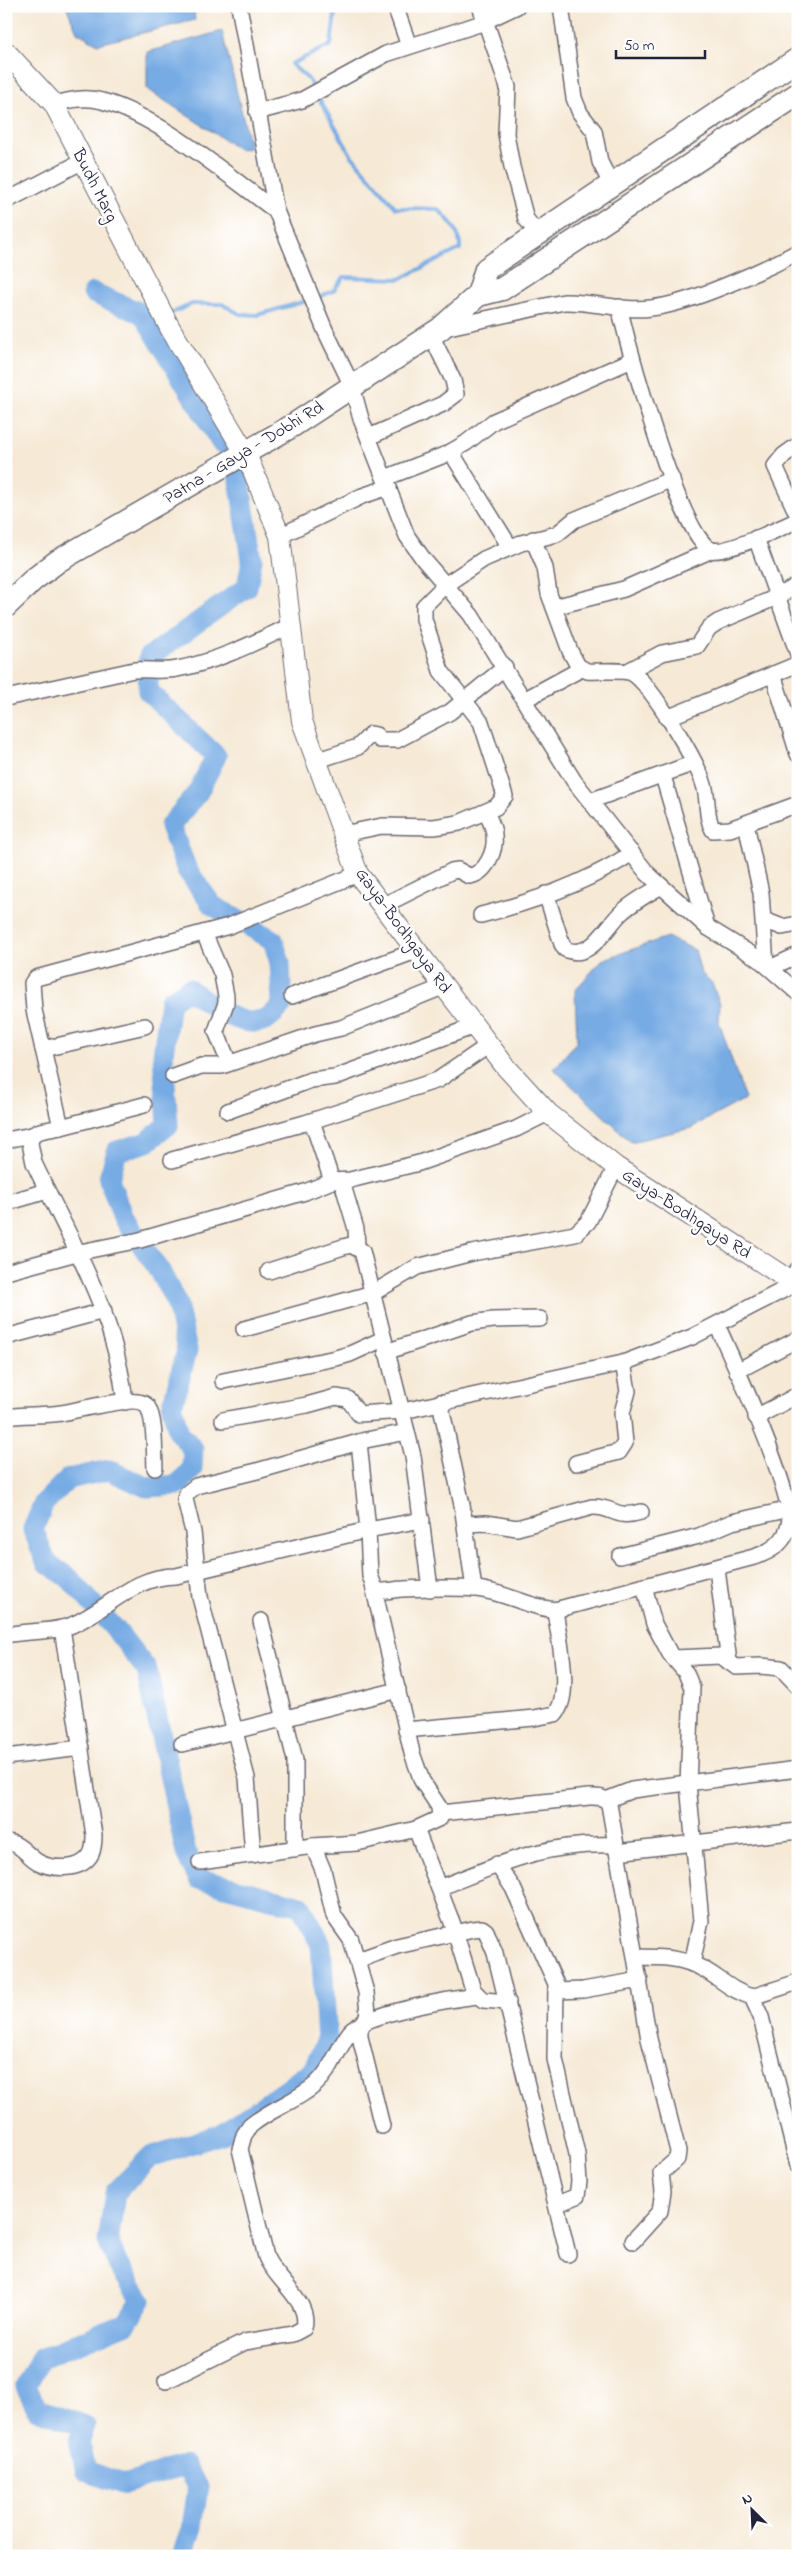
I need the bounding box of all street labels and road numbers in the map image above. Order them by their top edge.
street label: Budh Marg [63,144,124,228]
street label: Patna - Gaya - Dobhi Rd [159,395,329,512]
street label: Gaya-Bodhgaya Rd [347,863,457,1000]
street label: Gaya-Bodhgaya Rd [615,1163,756,1267]

